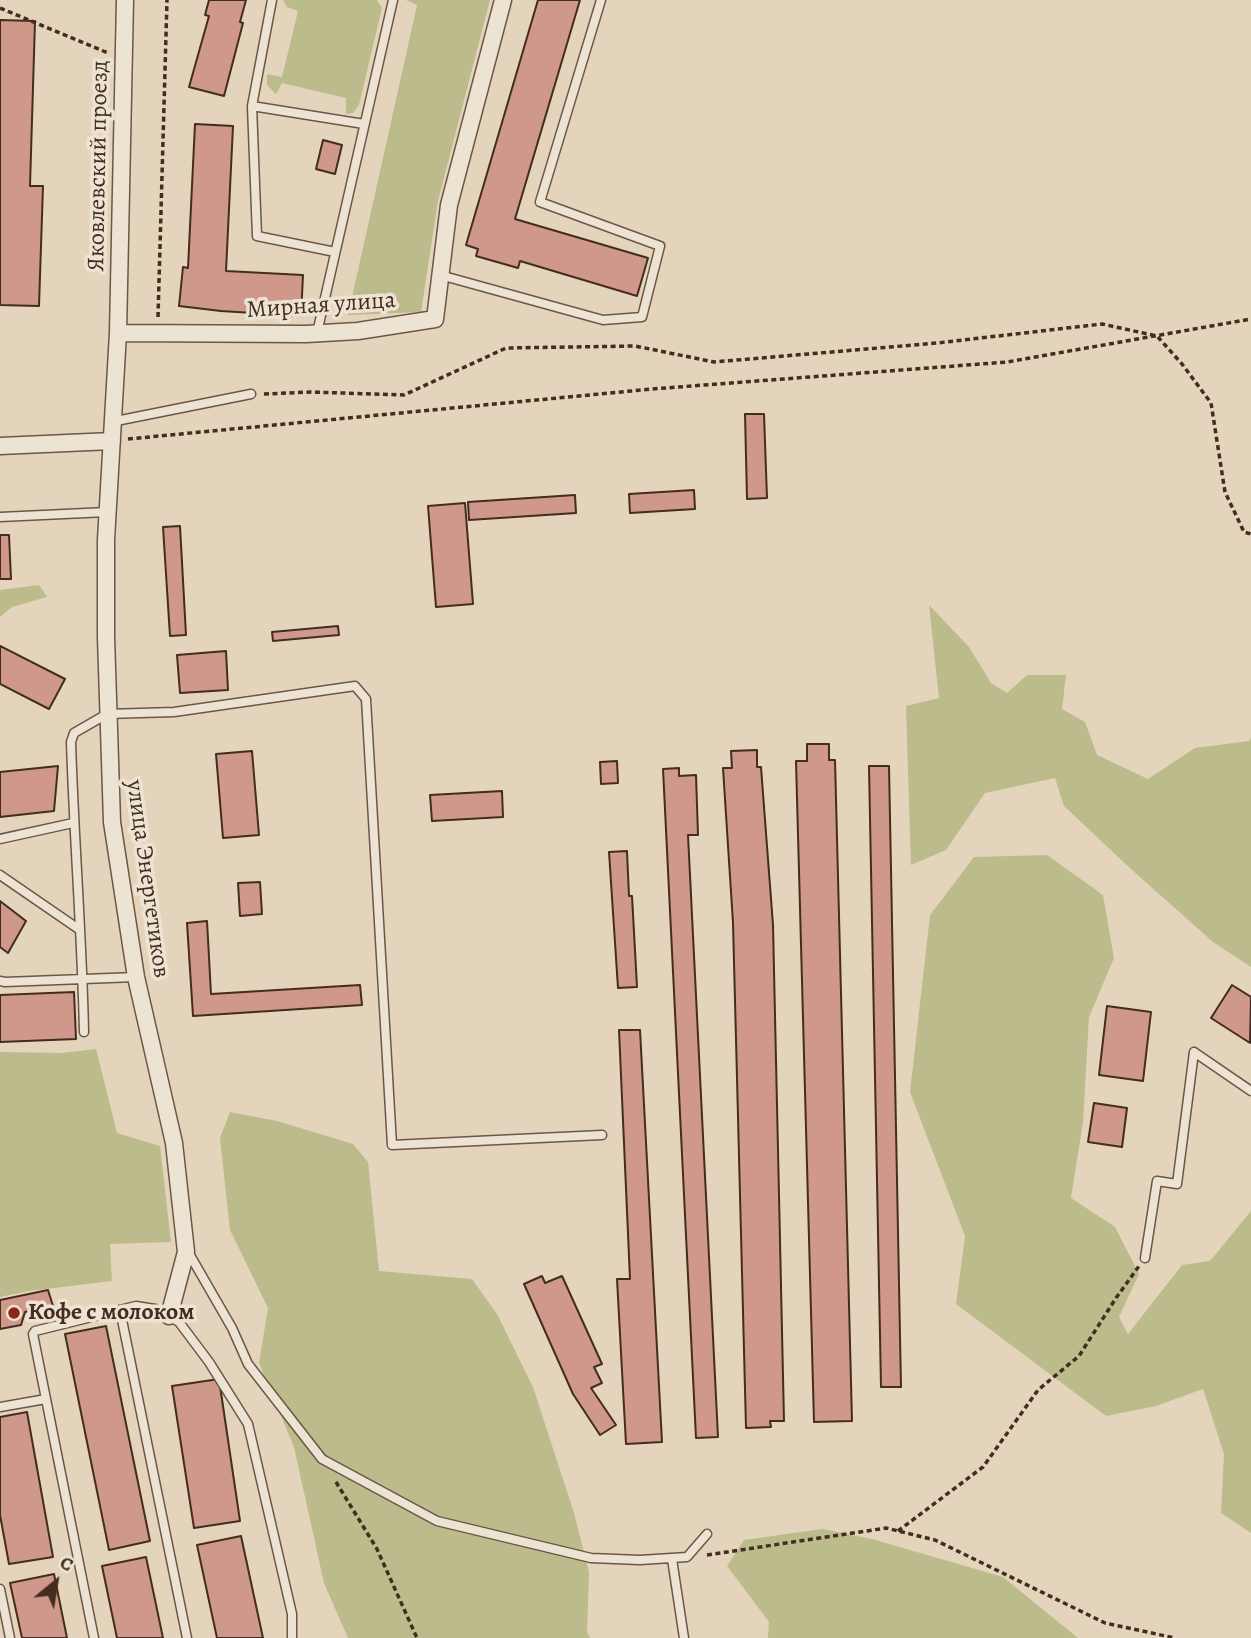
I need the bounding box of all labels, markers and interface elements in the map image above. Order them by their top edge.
street label: Яковлевский проезд [83,60,115,272]
street label: Мирная улица [245,286,397,326]
street label: улица Энергетиков [119,778,175,980]
place label: Кофе с молоком [28,1299,194,1327]
marker: Кофе с молоком [6,1305,22,1321]
north arrow [21,1547,91,1617]
text: С [55,1550,78,1578]

